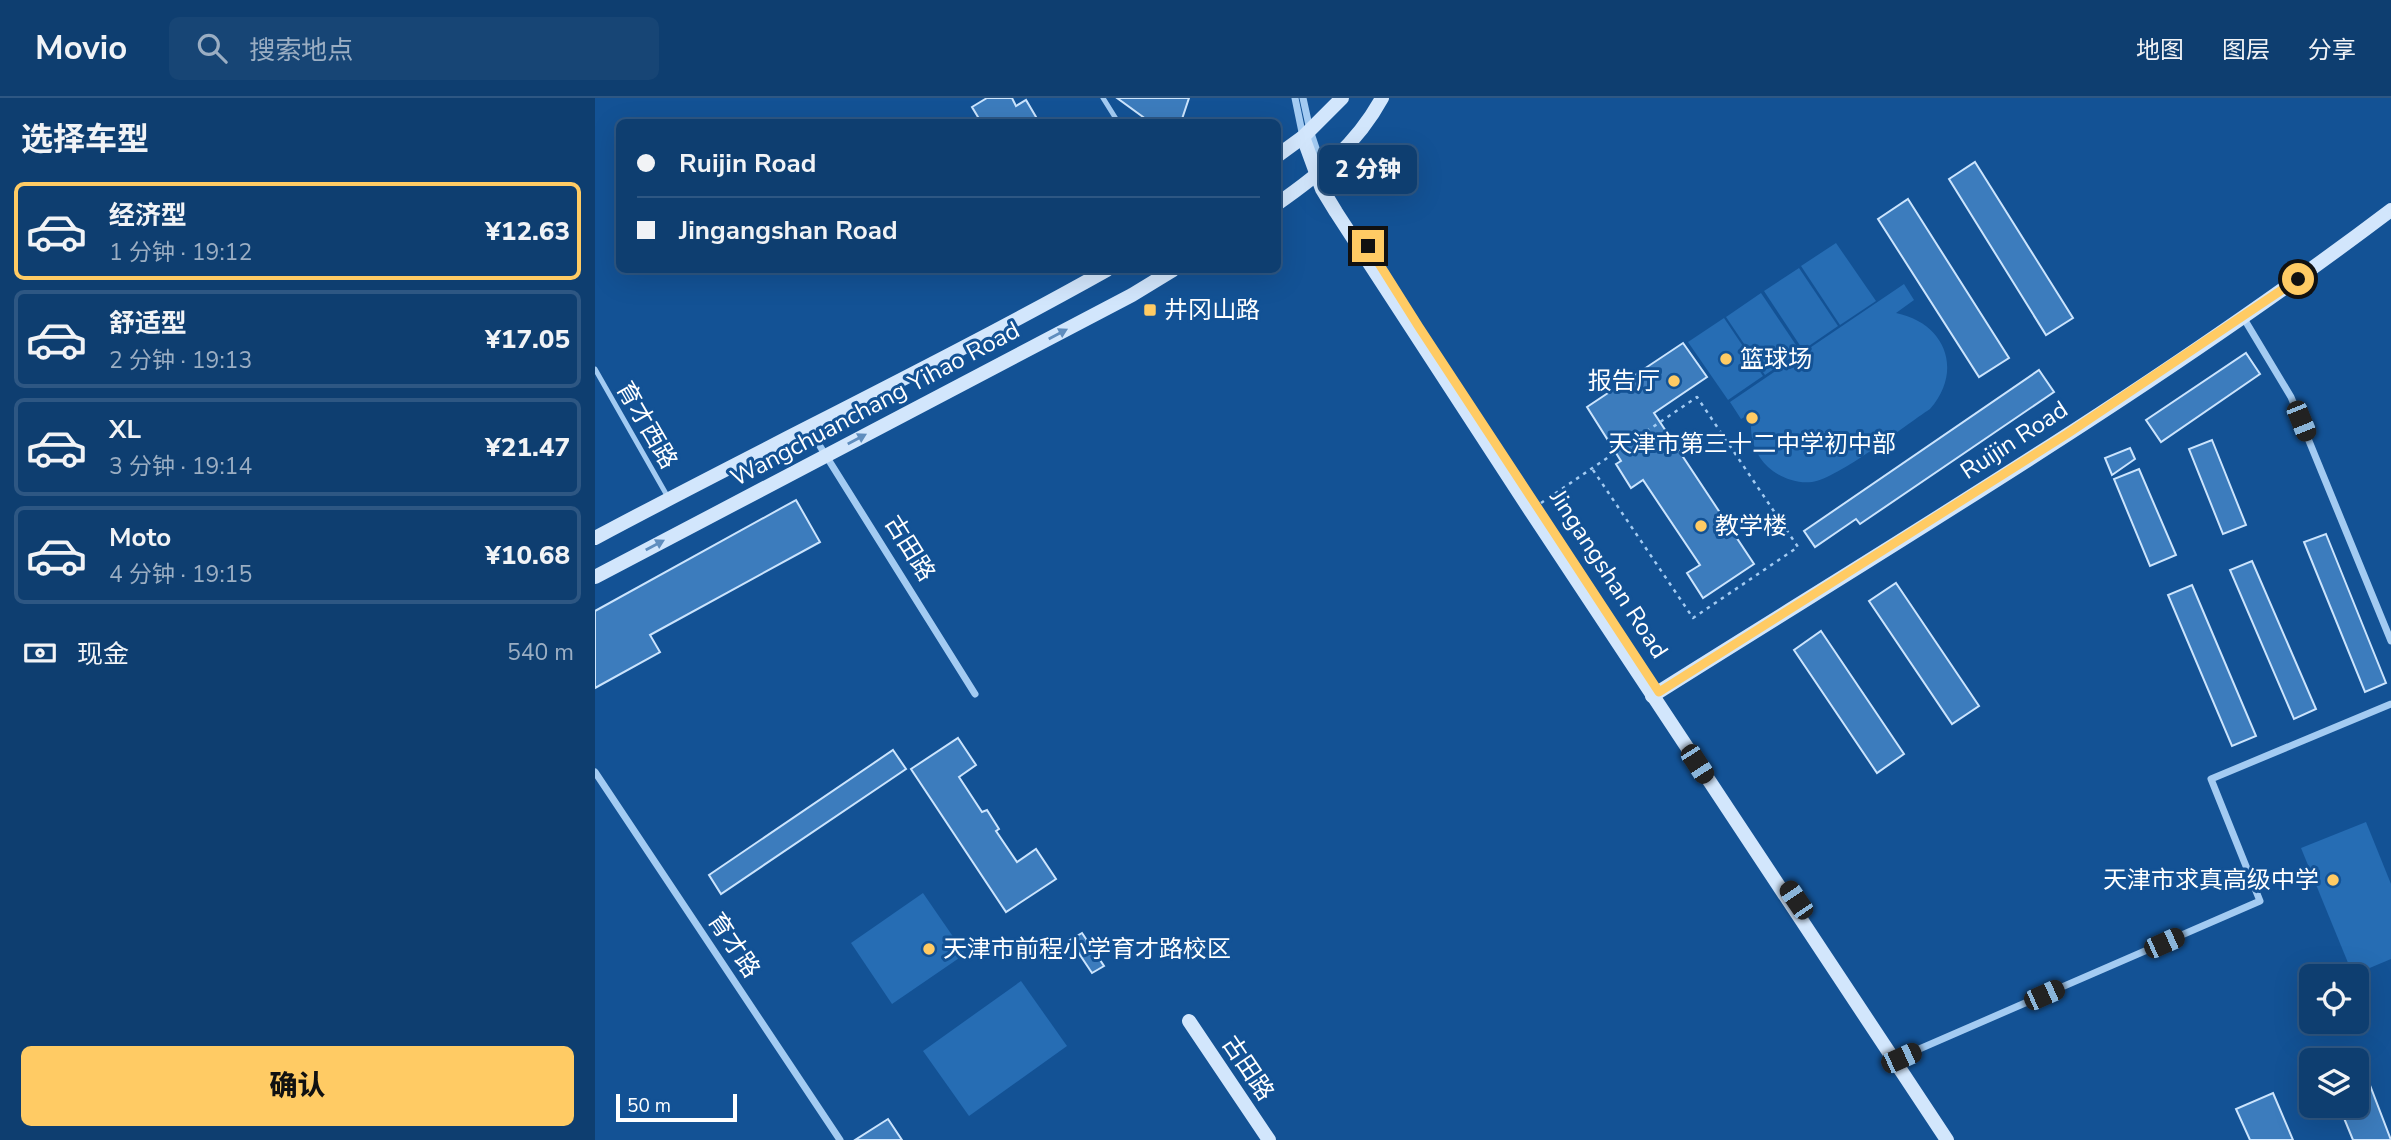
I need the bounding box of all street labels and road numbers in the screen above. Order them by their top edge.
street label: Wangchuanchang Yihao Road [725,314,1025,494]
street label: 育才西路 [609,375,685,475]
street label: Ruijin Road [1954,393,2074,487]
street label: Jingangshan Road [1542,483,1676,664]
street label: 古田路 [877,509,943,587]
street label: 育才路 [701,906,767,984]
street label: 古田路 [1215,1029,1281,1107]

